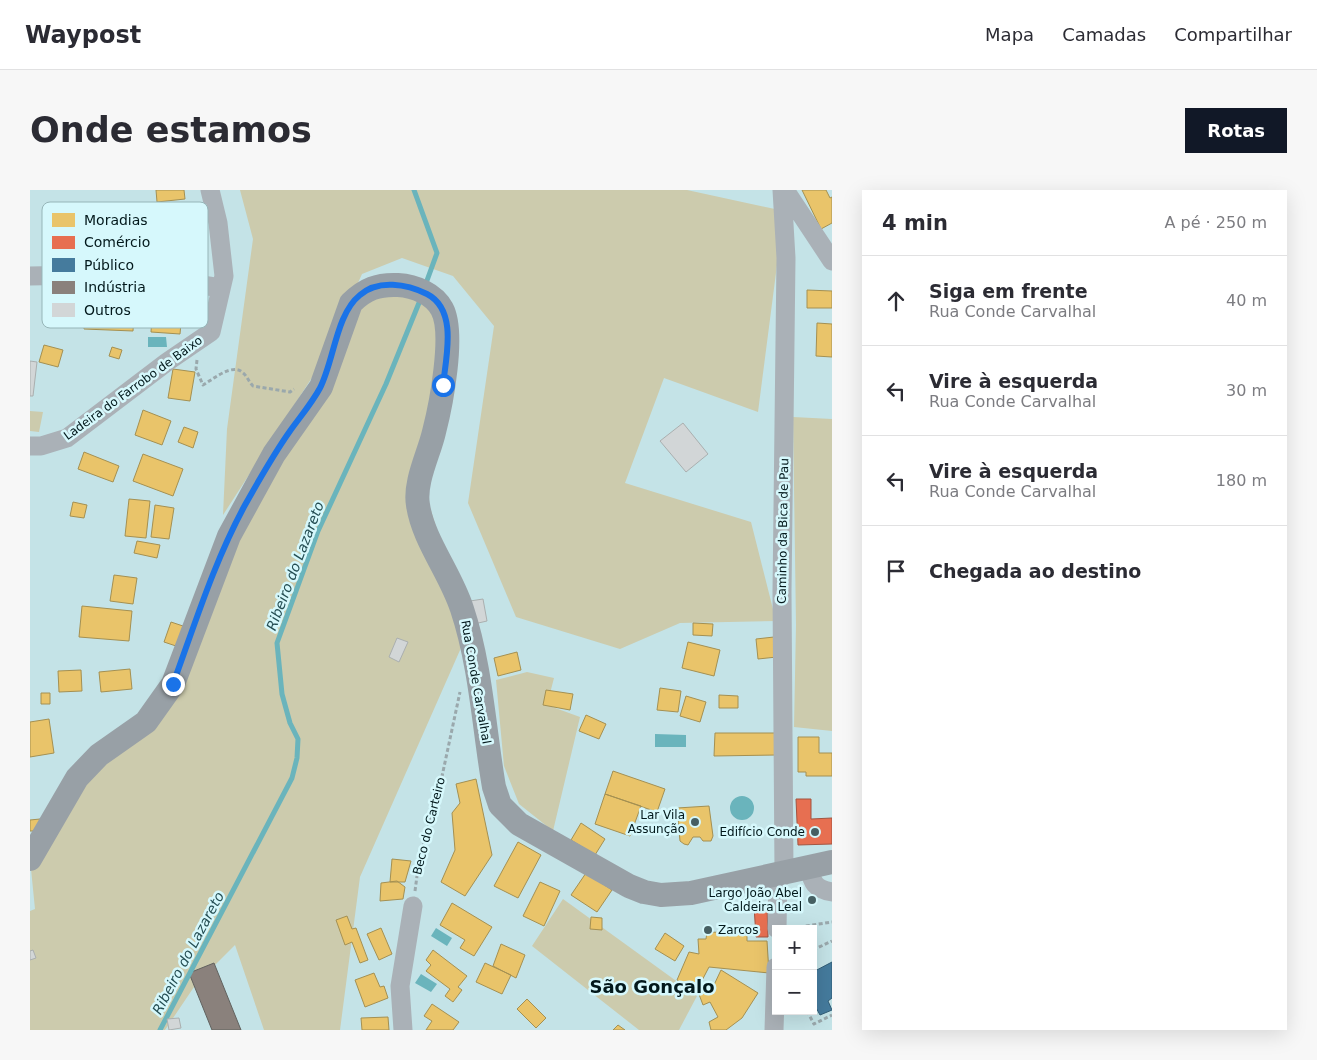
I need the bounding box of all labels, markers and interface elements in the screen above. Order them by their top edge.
text: Waypost [25,21,141,49]
text: Mapa [985,24,1034,45]
text: Camadas [1062,24,1146,45]
text: Compartilhar [1174,24,1292,45]
button: Rotas [1185,108,1287,153]
text: Onde estamos [30,110,312,150]
legend [42,202,208,328]
text: 4 min [882,211,948,235]
text: Moradias [84,212,148,228]
text: A pé · 250 m [1165,213,1267,232]
text: Comércio [84,234,150,250]
text: Público [84,257,134,273]
text: Indústria [84,279,146,295]
text: Siga em frente [929,280,1088,302]
icon: ahead [882,287,910,315]
text: 40 m [1226,291,1267,310]
text: Outros [84,302,131,318]
text: Rua Conde Carvalhal [929,302,1096,321]
street label: Ladeira do Farrobo de Baixo [61,333,205,443]
text: Vire à esquerda [929,370,1098,392]
route start [432,374,455,397]
icon: left [882,377,910,405]
text: 30 m [1226,381,1267,400]
text: Rua Conde Carvalhal [929,392,1096,411]
street label: Caminho da Bica de Pau [775,458,791,604]
text: Vire à esquerda [929,460,1098,482]
icon: left [882,467,910,495]
text: 180 m [1216,471,1267,490]
text: Rua Conde Carvalhal [929,482,1096,501]
water label: Ribeiro do Lazareto [263,499,327,633]
icon: arrive [882,557,910,585]
text: Chegada ao destino [929,560,1141,582]
street label: Rua Conde Carvalhal [458,619,494,745]
route end [162,673,185,696]
street label: Beco do Carteiro [410,776,448,876]
place label: Lar Vila Assunção [628,808,685,836]
marker: Lar Vila Assunção [689,816,701,828]
place label: Edifício Conde [719,825,805,839]
marker: Edifício Conde [809,826,821,838]
place label: Largo João Abel Caldeira Leal [709,886,802,914]
water label: Ribeiro do Lazareto [149,889,227,1017]
marker: Largo João Abel Caldeira Leal [806,894,818,906]
place label: Zarcos [718,923,758,937]
marker: Zarcos [702,924,714,936]
map controls [772,925,817,1015]
button: + [772,925,817,970]
button: − [772,970,817,1015]
district label: São Gonçalo [589,976,715,997]

